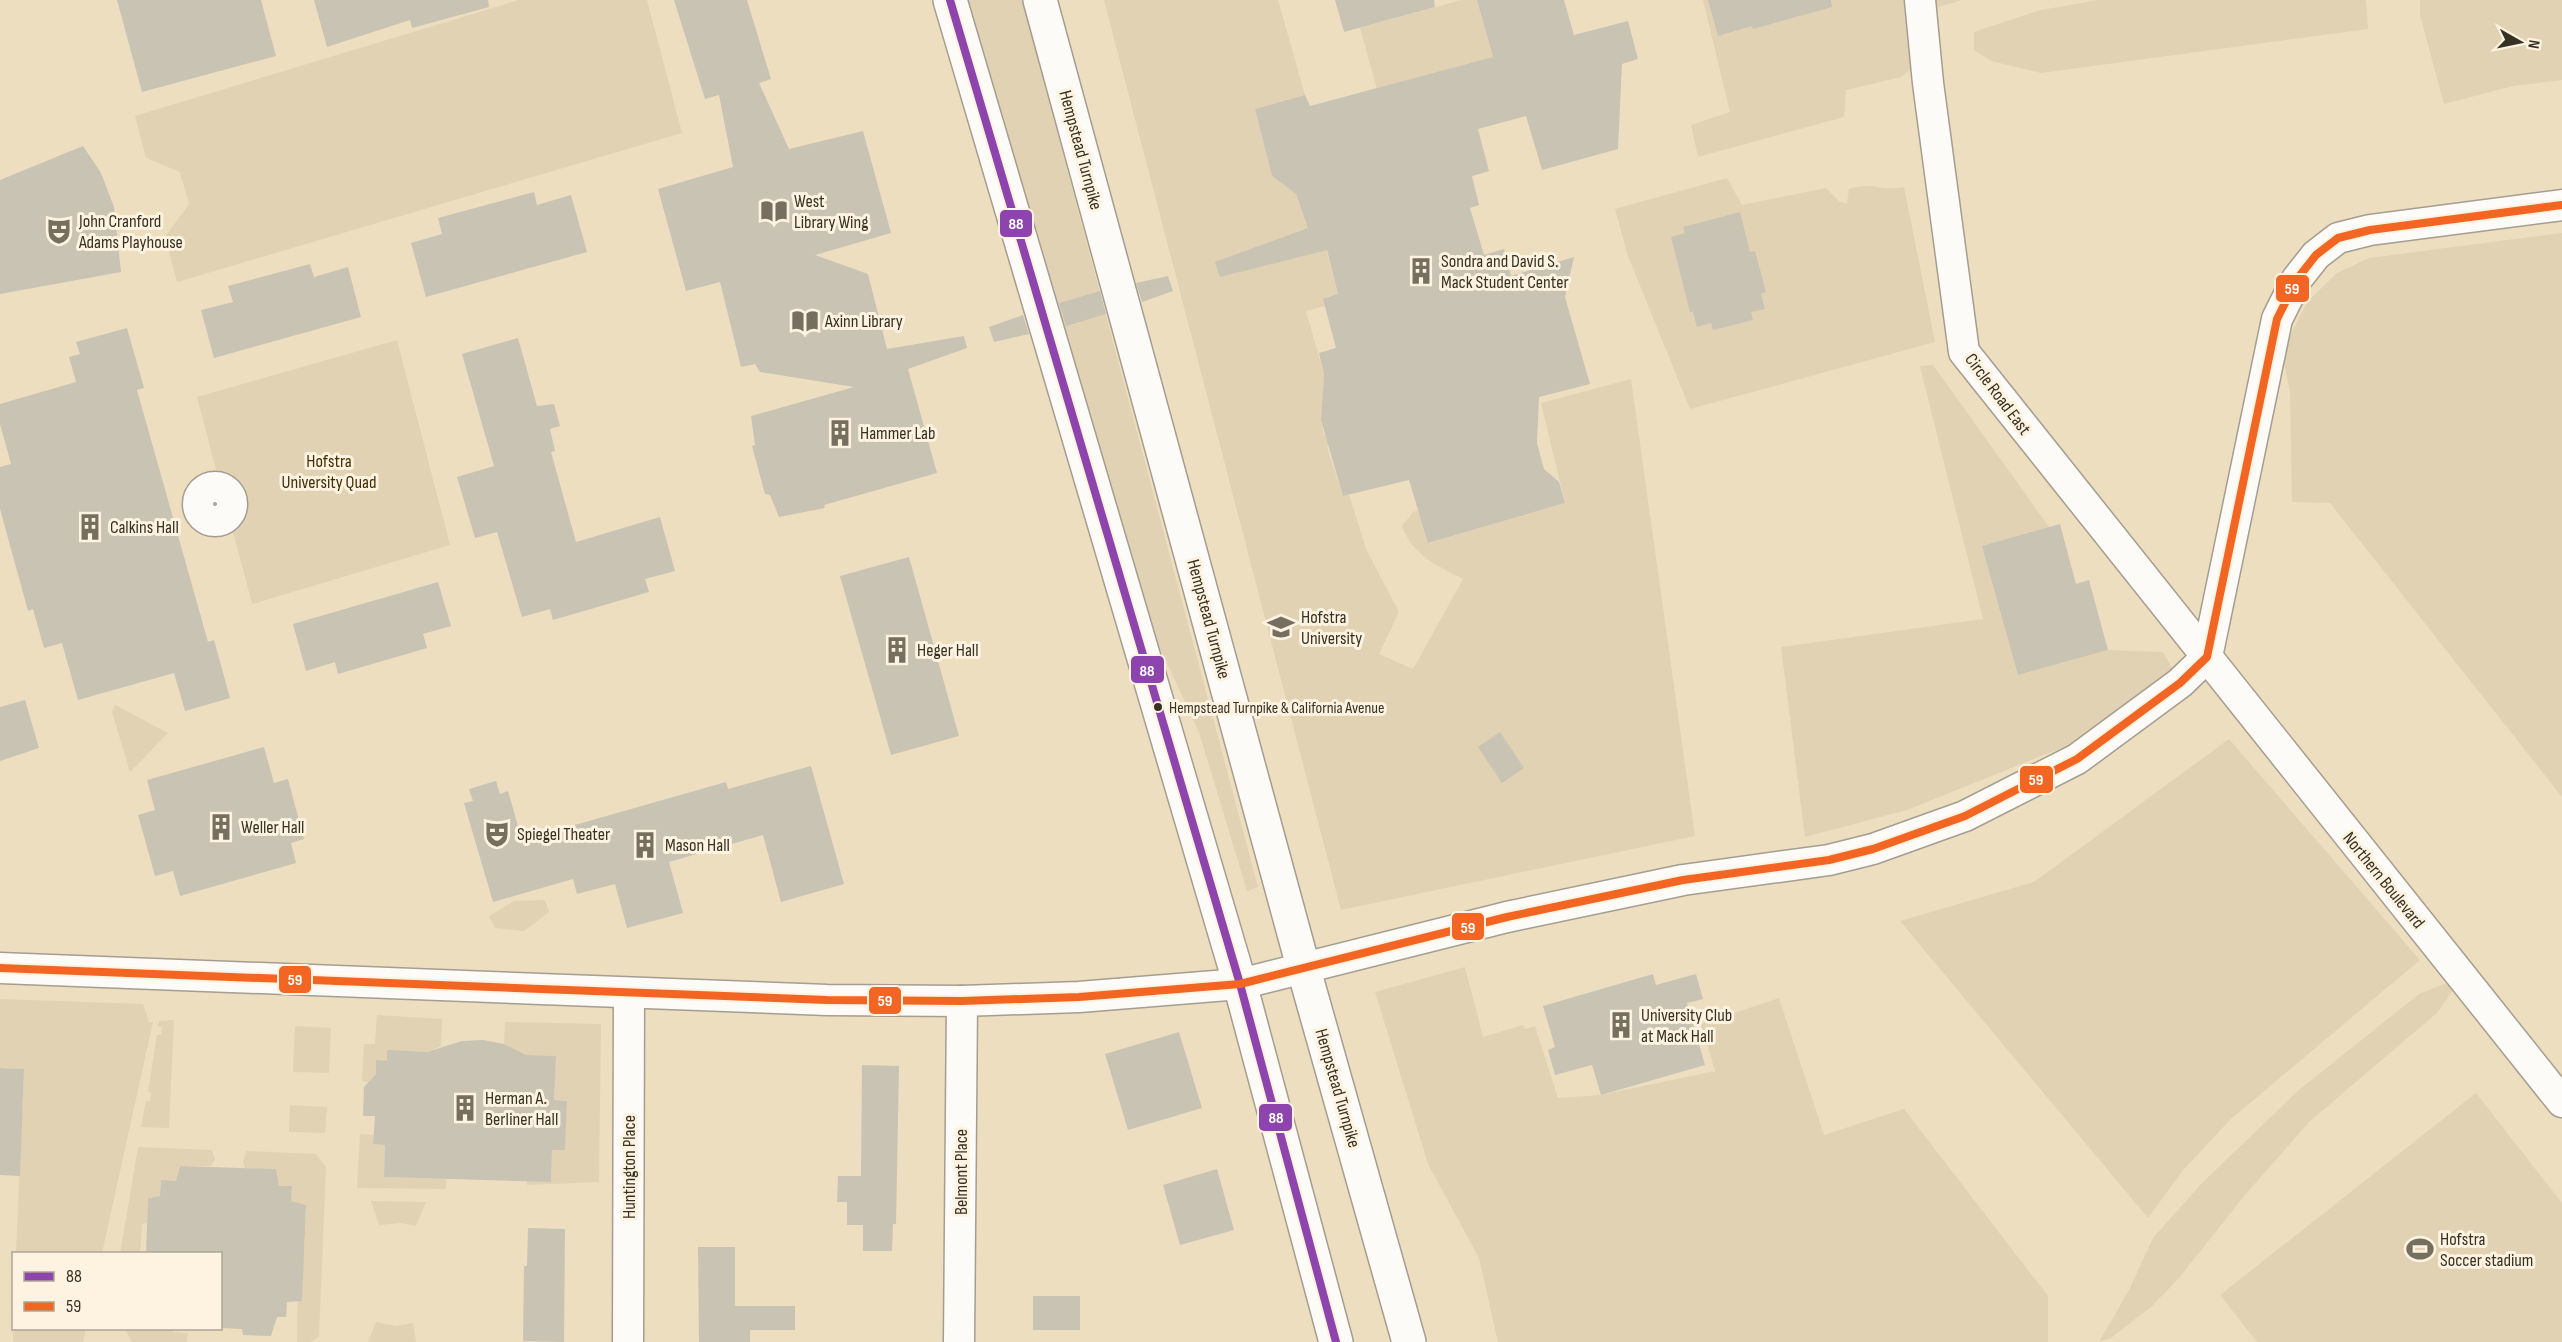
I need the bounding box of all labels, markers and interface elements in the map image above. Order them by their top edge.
north arrow [2490,12,2550,72]
text: N [2523,38,2543,50]
street label: Hempstead Turnpike [1054,88,1107,212]
place label: West Library Wing [794,191,868,233]
library icon: West Library Wing [759,196,789,226]
line badge: 88 [999,209,1033,238]
place label: John Cranford Adams Playhouse [78,211,183,253]
text: 88 [1008,215,1024,234]
theatre icon: John Cranford Adams Playhouse [44,216,74,246]
place label: Sondra and David S. Mack Student Center [1441,251,1569,293]
building icon: Sondra and David S. Mack Student Center [1406,256,1436,286]
line badge: 59 [2275,274,2310,303]
text: 59 [2285,280,2299,299]
library icon: Axinn Library [790,306,820,336]
place label: Axinn Library [824,311,903,332]
street label: Circle Road East [1960,349,2035,440]
building icon: Hammer Lab [825,418,855,448]
place label: Hammer Lab [860,423,936,444]
park label: Hofstra University Quad [282,451,376,493]
building icon: Calkins Hall [75,512,105,542]
place label: Calkins Hall [110,517,179,538]
street label: Hempstead Turnpike [1182,557,1235,681]
place label: Hofstra University [1301,607,1362,649]
school or university icon: Hofstra University [1266,612,1296,642]
building icon: Heger Hall [882,635,912,665]
place label: Heger Hall [917,640,979,661]
line badge: 88 [1130,655,1165,684]
text: 88 [1139,662,1155,681]
place label: Hempstead Turnpike & California Avenue [1169,699,1384,718]
marker: Hempstead Turnpike & California Avenue [1152,701,1164,713]
line badge: 59 [2019,765,2054,794]
text: 59 [2029,771,2043,790]
building icon: Weller Hall [206,812,236,842]
place label: Weller Hall [241,817,304,838]
theatre icon: Spiegel Theater [482,819,512,849]
place label: Spiegel Theater [517,824,610,845]
street label: Northern Boulevard [2338,828,2429,933]
building icon: Mason Hall [630,830,660,860]
place label: Mason Hall [665,835,730,856]
line badge: 59 [1451,912,1485,941]
text: 59 [1461,919,1475,938]
line badge: 59 [278,965,312,994]
text: 59 [288,971,302,990]
line badge: 59 [868,986,902,1015]
text: 59 [878,992,892,1011]
place label: University Club at Mack Hall [1641,1005,1732,1047]
building icon: University Club at Mack Hall [1606,1010,1636,1040]
street label: Hempstead Turnpike [1311,1026,1365,1150]
place label: Herman A. Berliner Hall [485,1088,558,1130]
building icon: Herman A. Berliner Hall [450,1093,480,1123]
line badge: 88 [1258,1103,1293,1132]
text: 88 [1268,1109,1284,1128]
street label: Huntington Place [619,1115,640,1219]
street label: Belmont Place [951,1129,972,1215]
place label: Hofstra Soccer stadium [2440,1229,2533,1271]
sports icon: Hofstra Soccer stadium [2405,1234,2435,1264]
legend [12,1252,222,1330]
text: 88 [66,1266,82,1287]
text: 59 [66,1296,81,1317]

